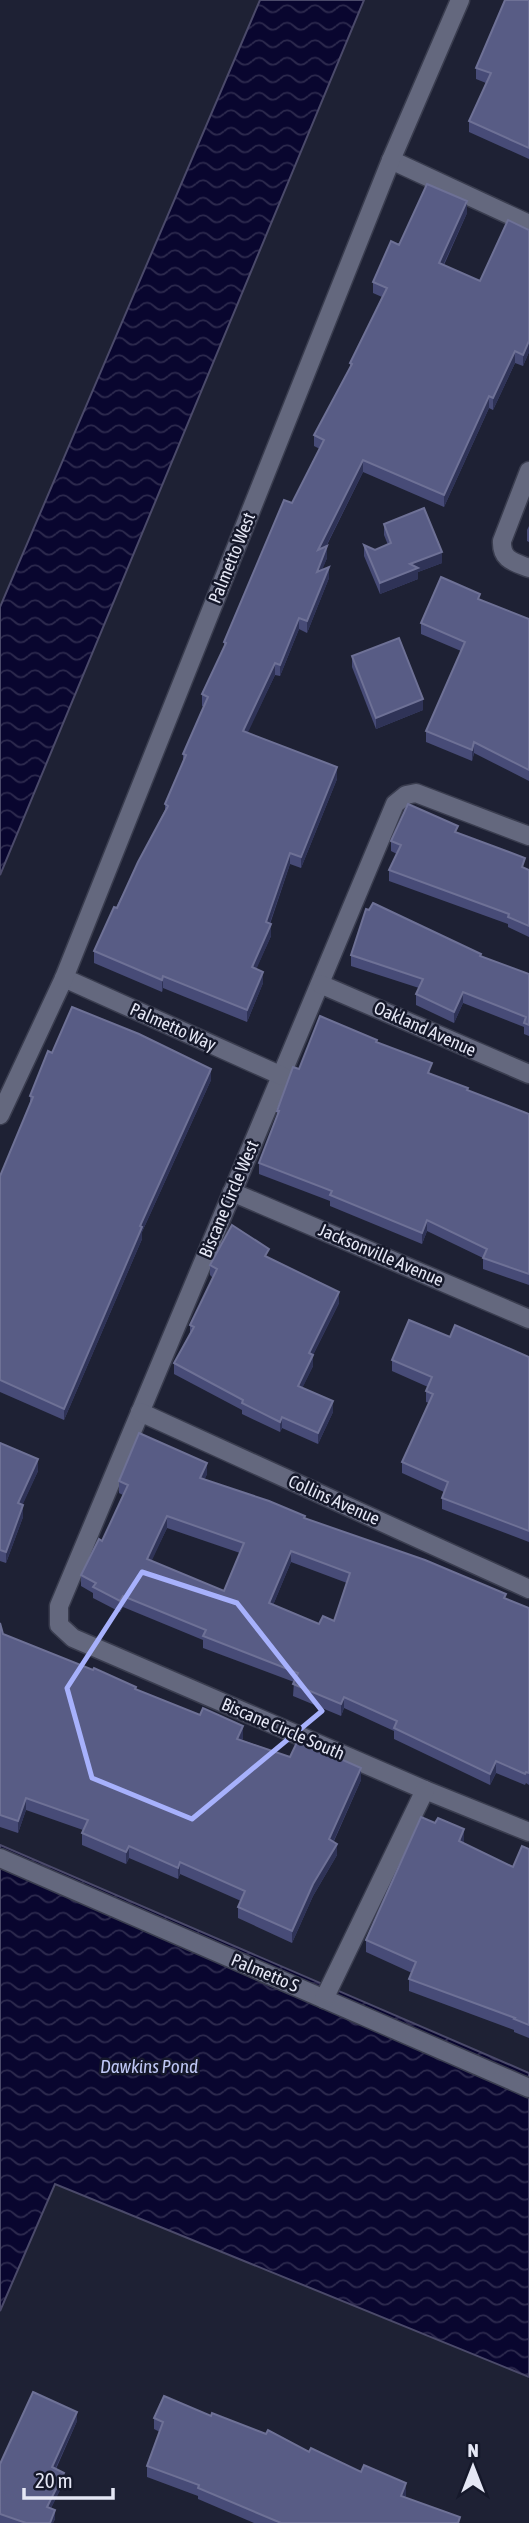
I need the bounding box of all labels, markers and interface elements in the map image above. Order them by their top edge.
street label: Palmetto West [204,509,259,606]
street label: Oakland Avenue [371,997,479,1060]
street label: Palmetto Way [127,998,220,1055]
street label: Biscane Circle West [194,1137,263,1260]
street label: Jacksonville Avenue [316,1219,447,1290]
street label: Collins Avenue [285,1470,383,1529]
street label: Biscane Circle South [219,1693,348,1764]
street label: Palmetto S [228,1949,303,1996]
water label: Dawkins Pond [100,2055,198,2077]
north arrow [438,2432,508,2502]
text: N [467,2439,479,2461]
scale bar [24,2456,114,2500]
text: 20 m [35,2468,73,2492]

